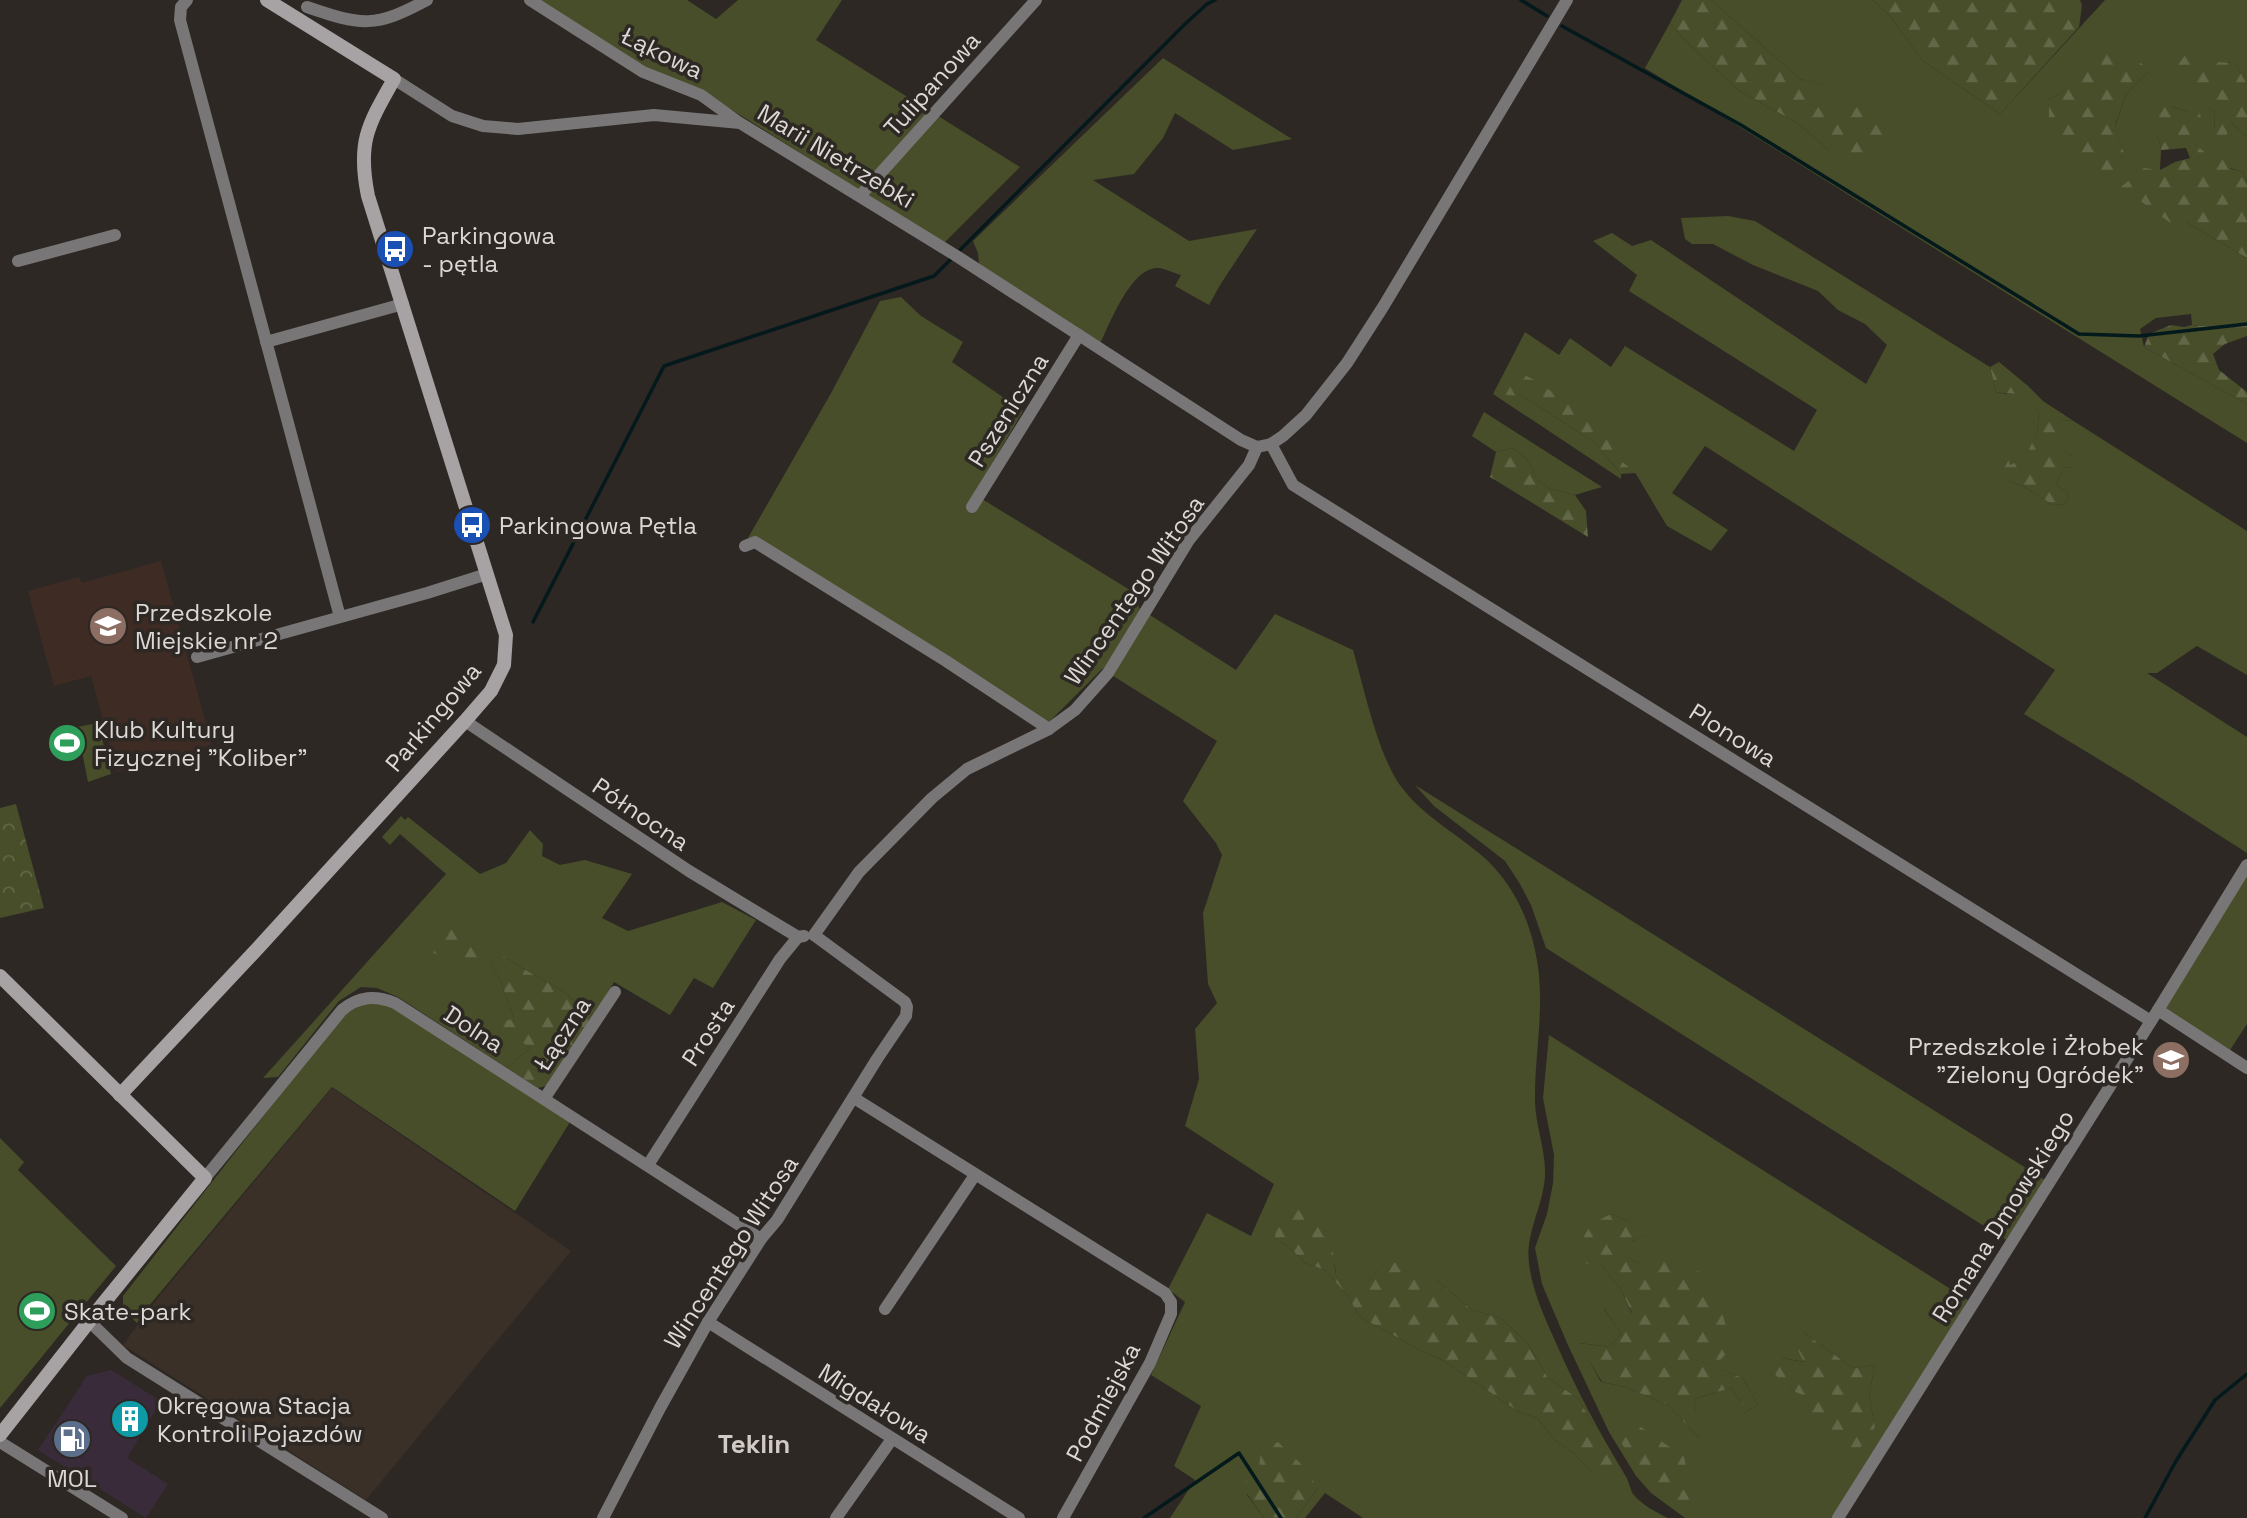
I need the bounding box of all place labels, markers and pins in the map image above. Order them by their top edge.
place label: Parkingowa - pętla [422,220,556,279]
bus stop icon: Parkingowa - pętla [374,228,416,270]
bus stop icon: Parkingowa Pętla [451,504,493,546]
place label: Parkingowa Pętla [499,510,697,541]
place label: Przedszkole Miejskie nr 2 [135,597,278,656]
school or university icon: Przedszkole Miejskie nr 2 [87,605,129,647]
place label: Klub Kultury Fizycznej "Koliber" [94,714,307,773]
sports icon: Klub Kultury Fizycznej "Koliber" [46,722,88,764]
place label: Przedszkole i Żłobek "Zielony Ogródek" [1908,1031,2144,1090]
school or university icon: Przedszkole i Żłobek "Zielony Ogródek" [2150,1039,2192,1081]
sports icon: Skate-park [16,1290,58,1332]
place label: Skate-park [64,1296,191,1327]
place label: Okręgowa Stacja Kontroli Pojazdów [157,1390,363,1449]
building icon: Okręgowa Stacja Kontroli Pojazdów [109,1398,151,1440]
fuel station icon: MOL [51,1418,93,1460]
place label: MOL [47,1463,97,1494]

